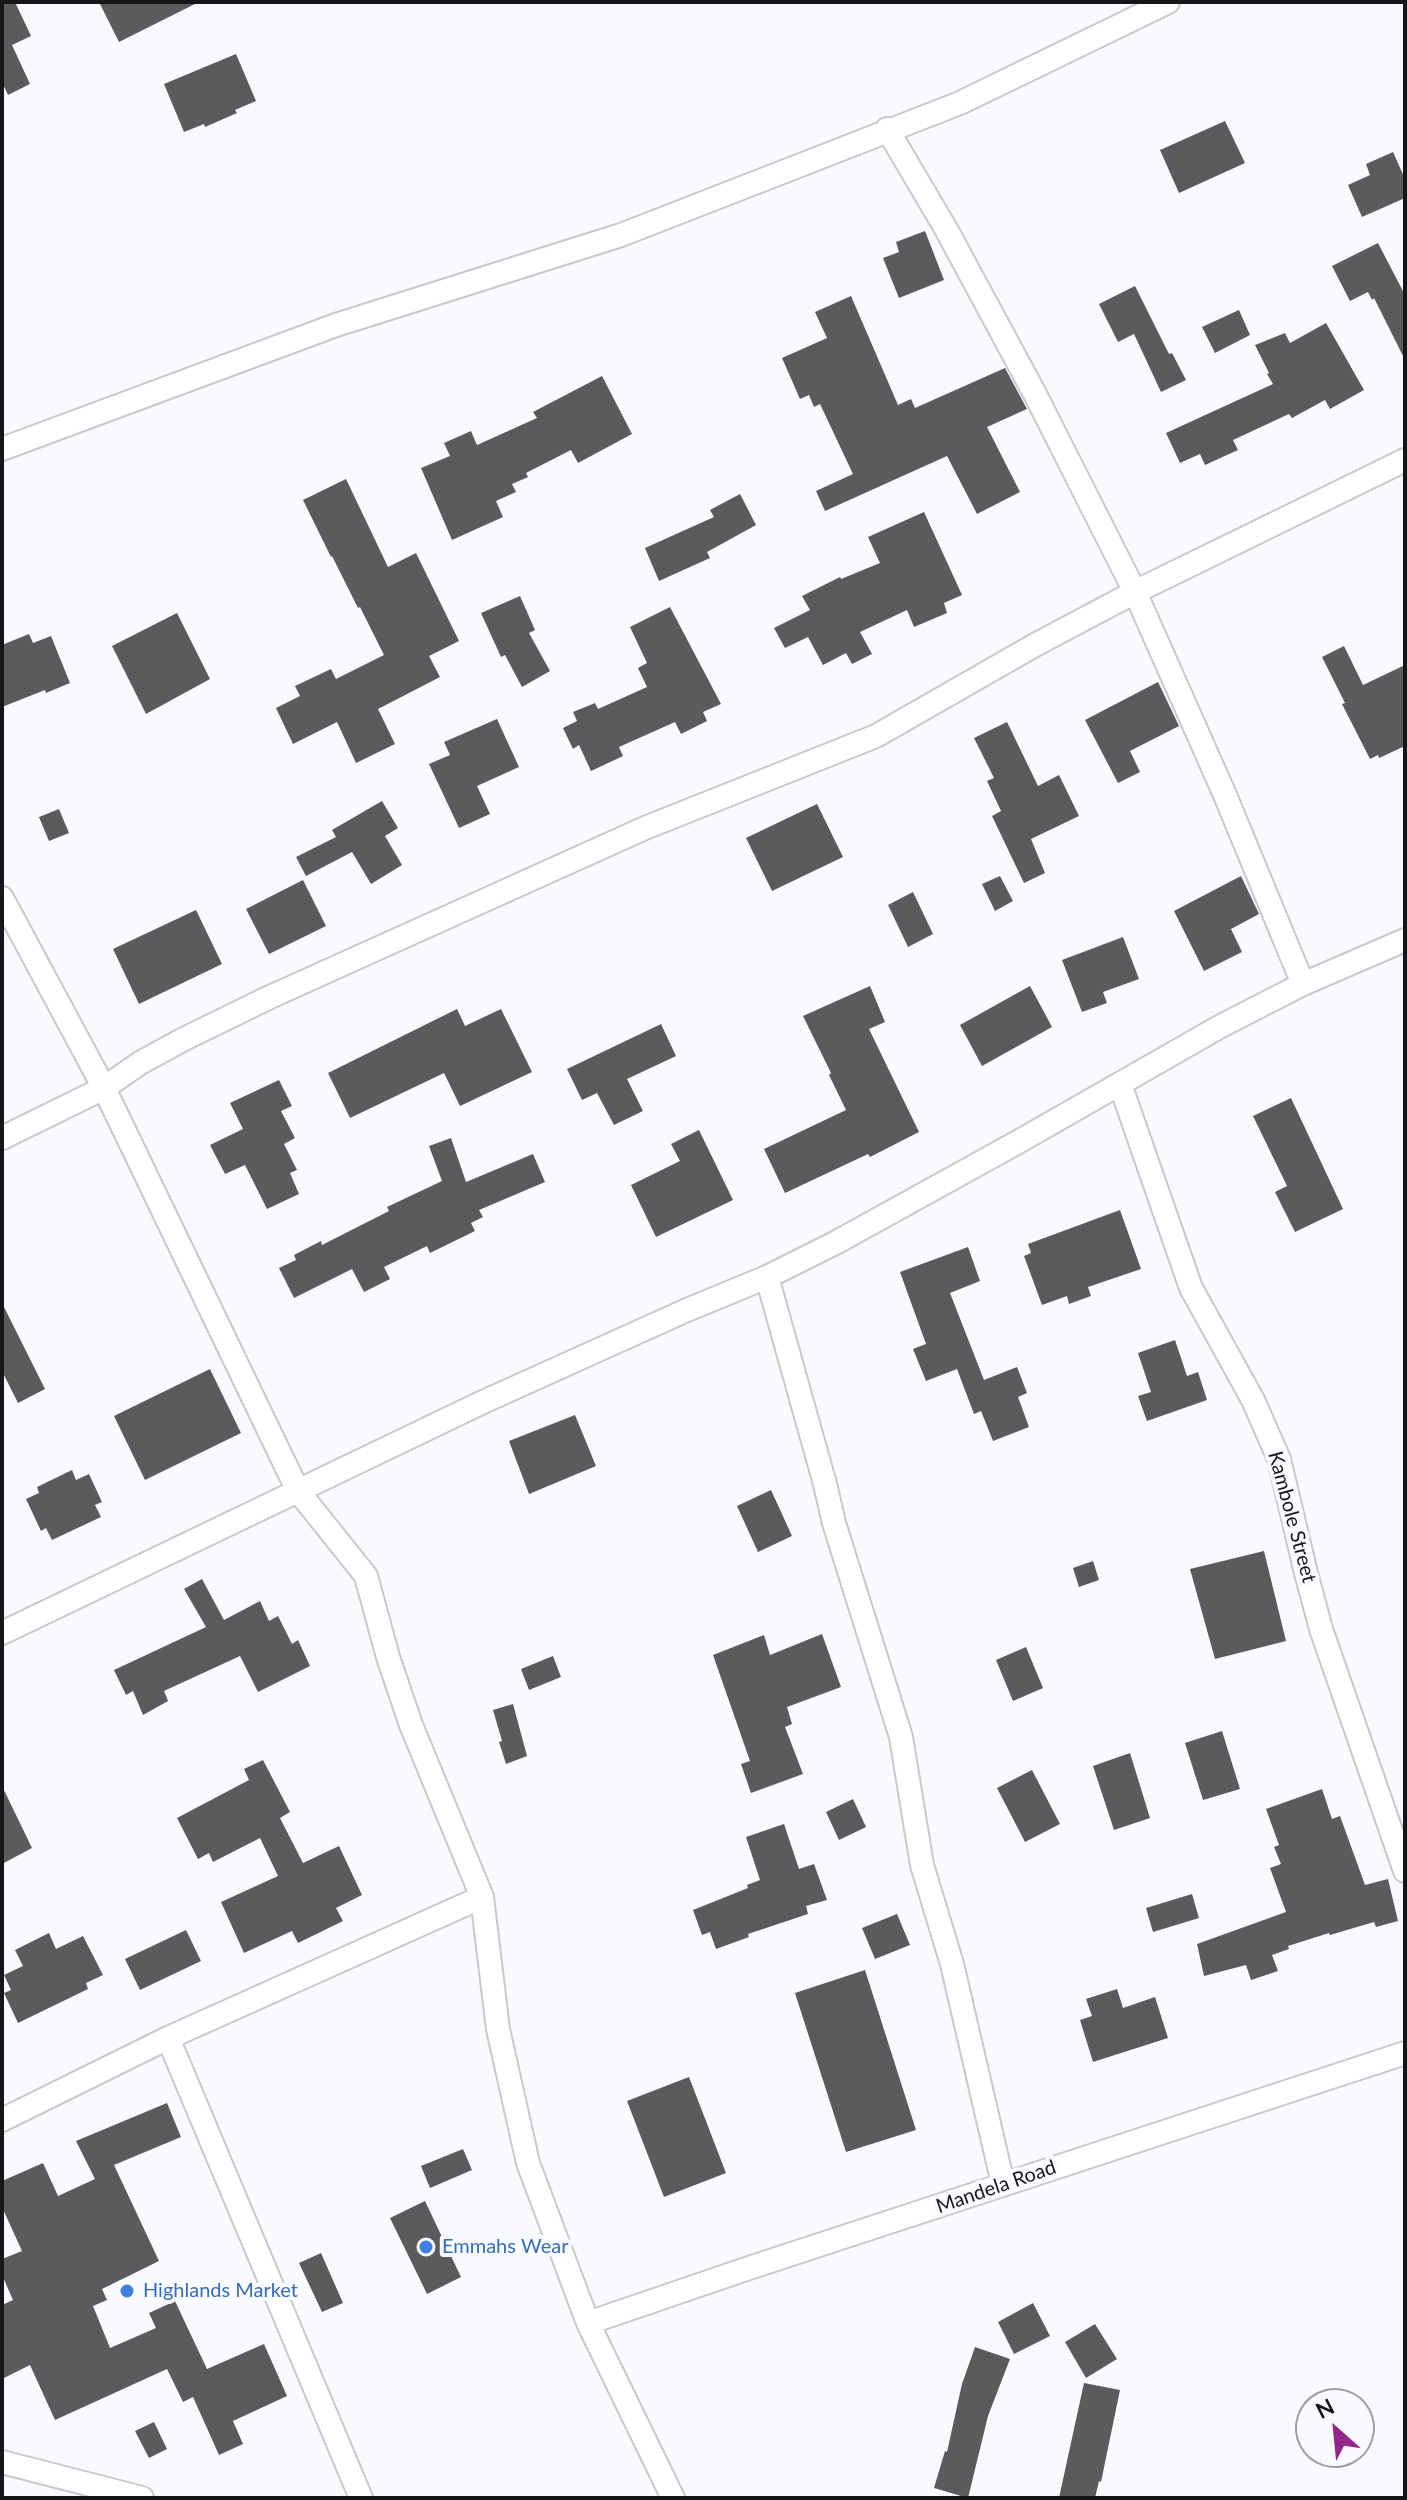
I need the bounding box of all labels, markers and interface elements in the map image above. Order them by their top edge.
street label: Kambole Street [1263,1449,1321,1585]
street label: Mandela Road [933,2155,1059,2219]
place label: Emmahs Wear [442,2235,568,2259]
marker: Emmahs Wear [417,2238,435,2256]
place label: Highlands Market [143,2279,298,2303]
marker: Highlands Market [118,2282,136,2300]
north arrow [1295,2388,1375,2468]
text: N [1311,2392,1338,2424]

